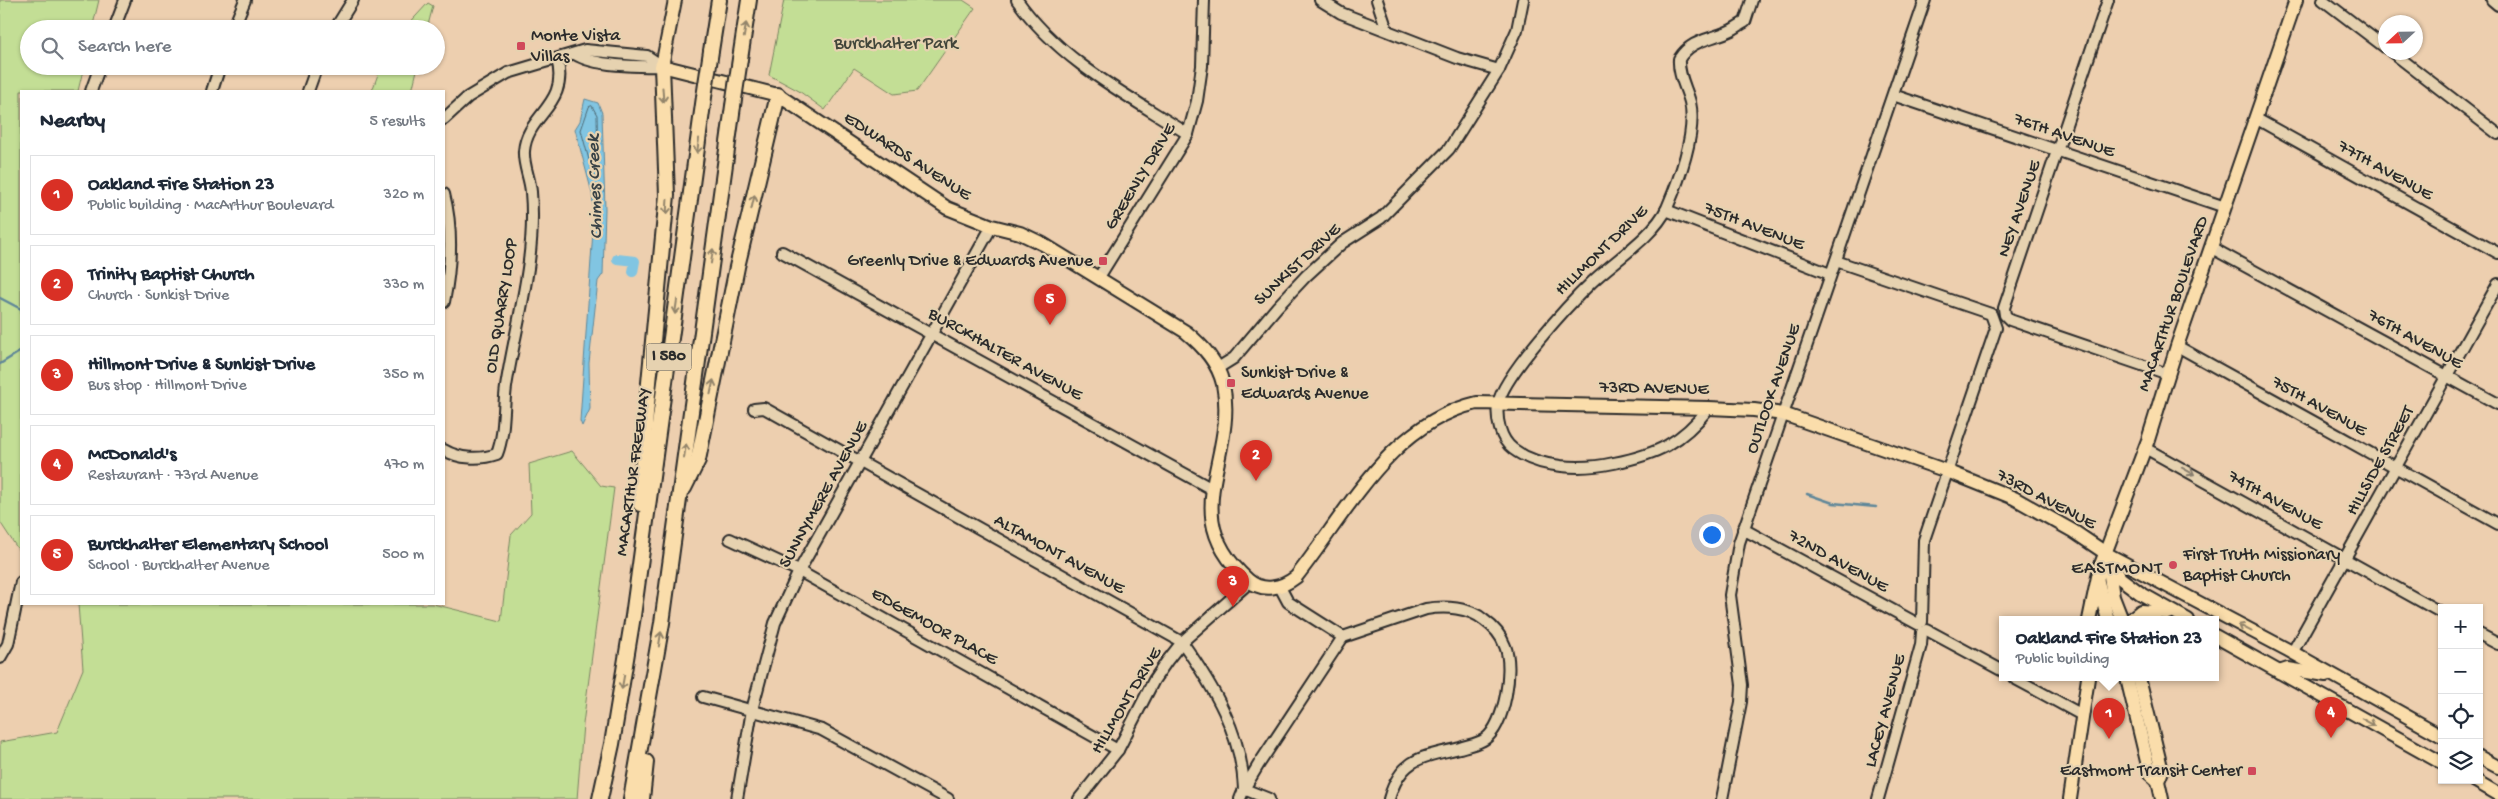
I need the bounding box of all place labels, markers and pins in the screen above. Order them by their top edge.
place label: Monte Vista Villas [530,26,621,68]
marker: Monte Vista Villas [515,40,527,52]
place label: Greenly Drive & Edwards Avenue [847,251,1094,272]
marker: Greenly Drive & Edwards Avenue [1097,255,1109,267]
pin: 5 [1034,284,1066,325]
place label: Sunkist Drive & Edwards Avenue [1241,363,1369,405]
marker: Sunkist Drive & Edwards Avenue [1225,377,1237,389]
pin: 2 [1240,440,1272,481]
place label: First Truth Missionary Baptist Church [2182,545,2341,587]
marker: First Truth Missionary Baptist Church [2167,559,2179,571]
pin: 3 [1217,566,1249,607]
pin: 4 [2315,697,2347,738]
pin: 1 [2093,698,2125,739]
place label: Eastmont Transit Center [2060,761,2244,782]
marker: Eastmont Transit Center [2246,765,2258,777]

